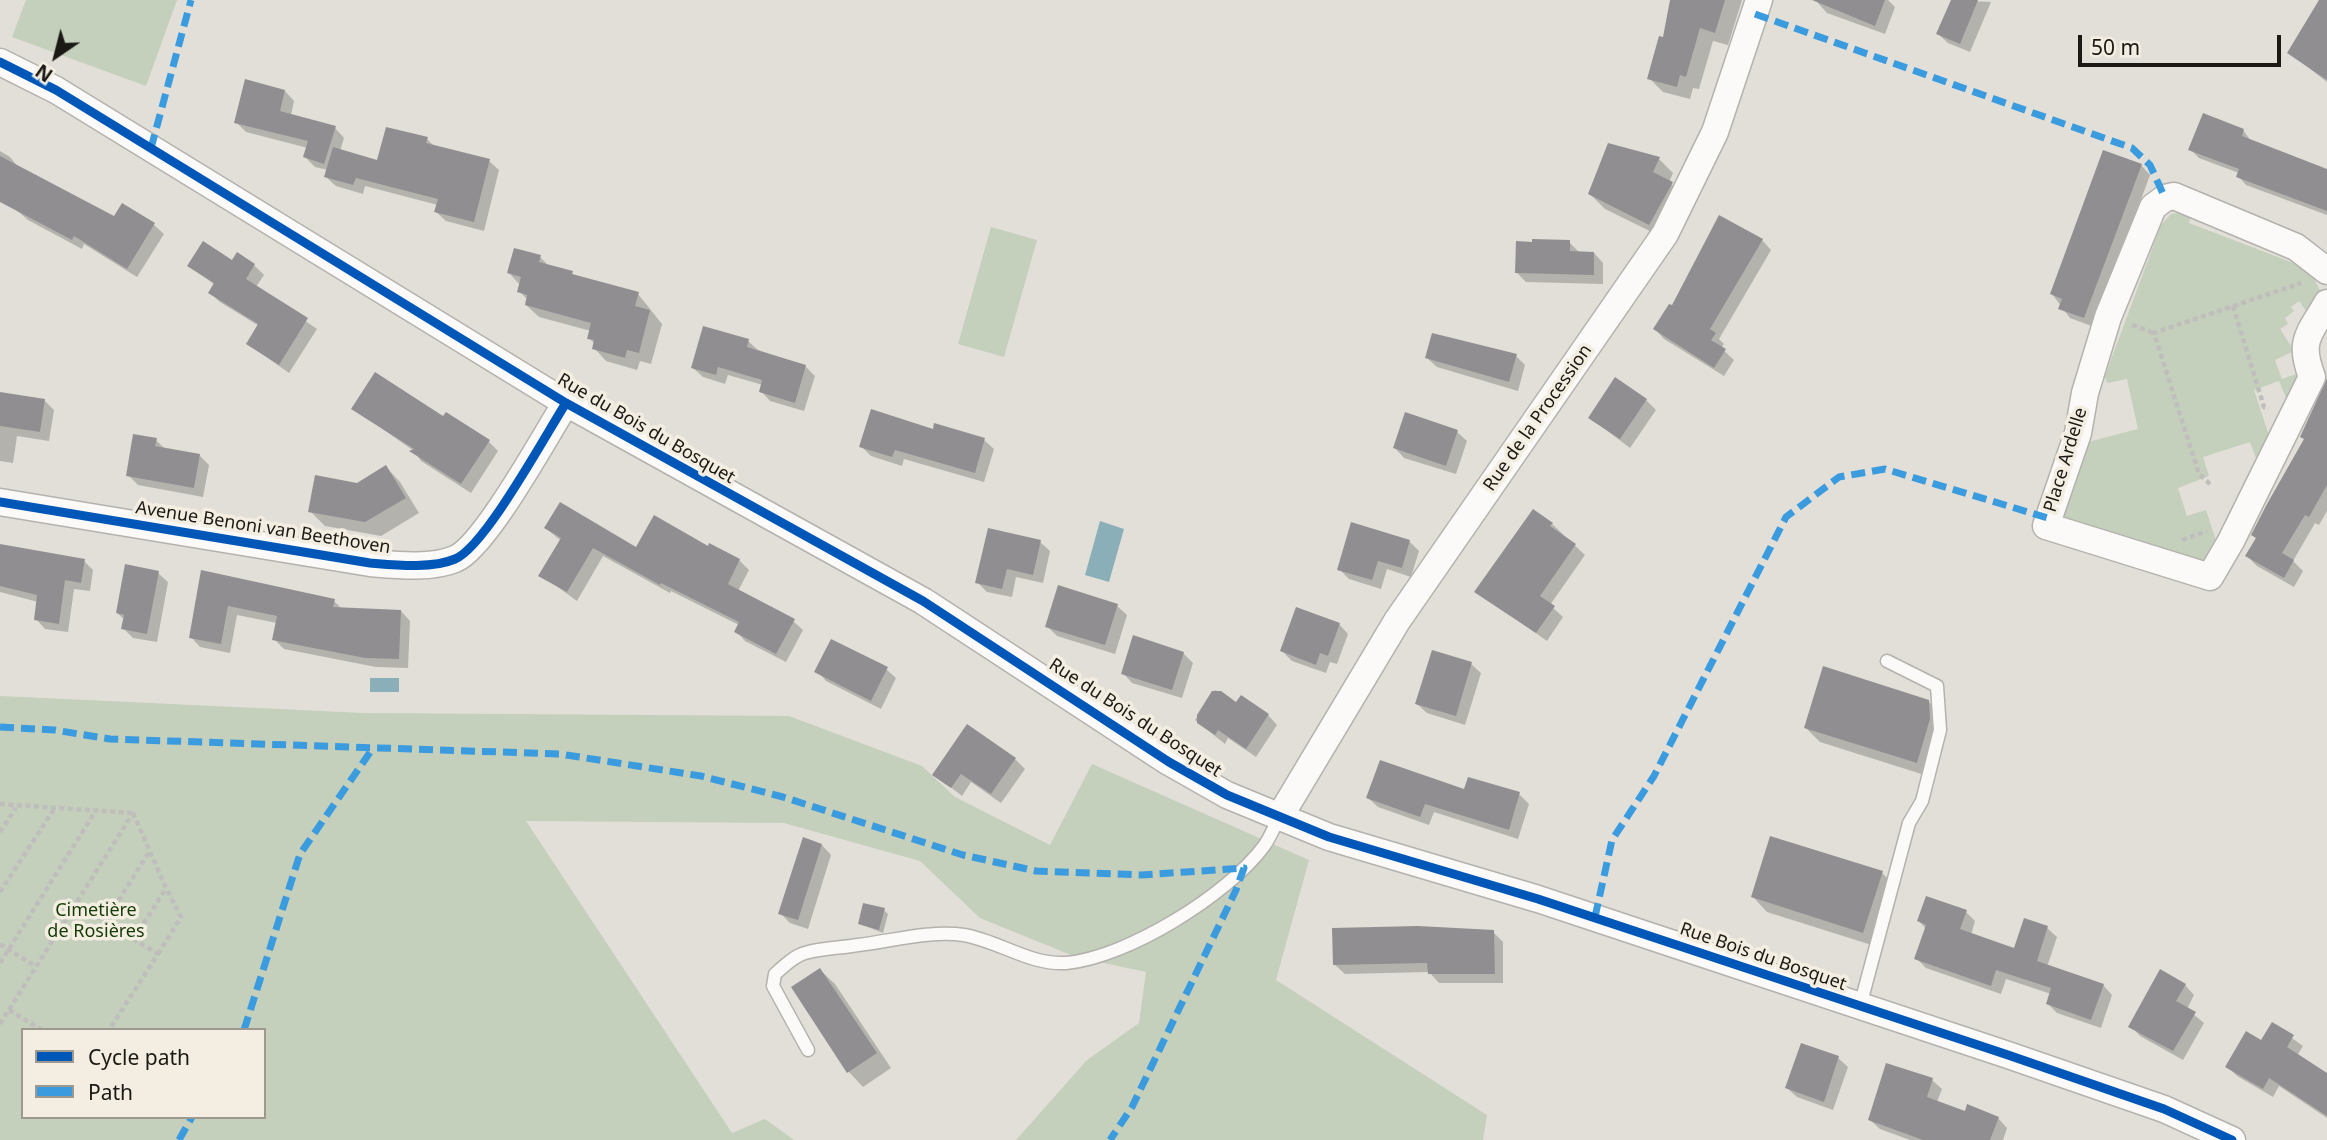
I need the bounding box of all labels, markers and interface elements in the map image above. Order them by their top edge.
north arrow [21,21,91,91]
scale bar [2082,21,2285,65]
text: 50 m [2091,33,2140,61]
text: N [30,58,58,88]
street label: Rue de la Procession [1479,341,1597,495]
street label: Rue du Bois du Bosquet [553,369,739,489]
street label: Place Ardelle [2040,405,2092,515]
street label: Avenue Benoni van Beethoven [134,497,392,559]
street label: Rue du Bois du Bosquet [1045,654,1225,782]
park label: Cimetière de Rosières [47,900,145,942]
street label: Rue Bois du Bosquet [1677,918,1849,996]
legend [21,1028,266,1119]
text: Cycle path [88,1043,190,1071]
text: Path [88,1078,133,1106]

